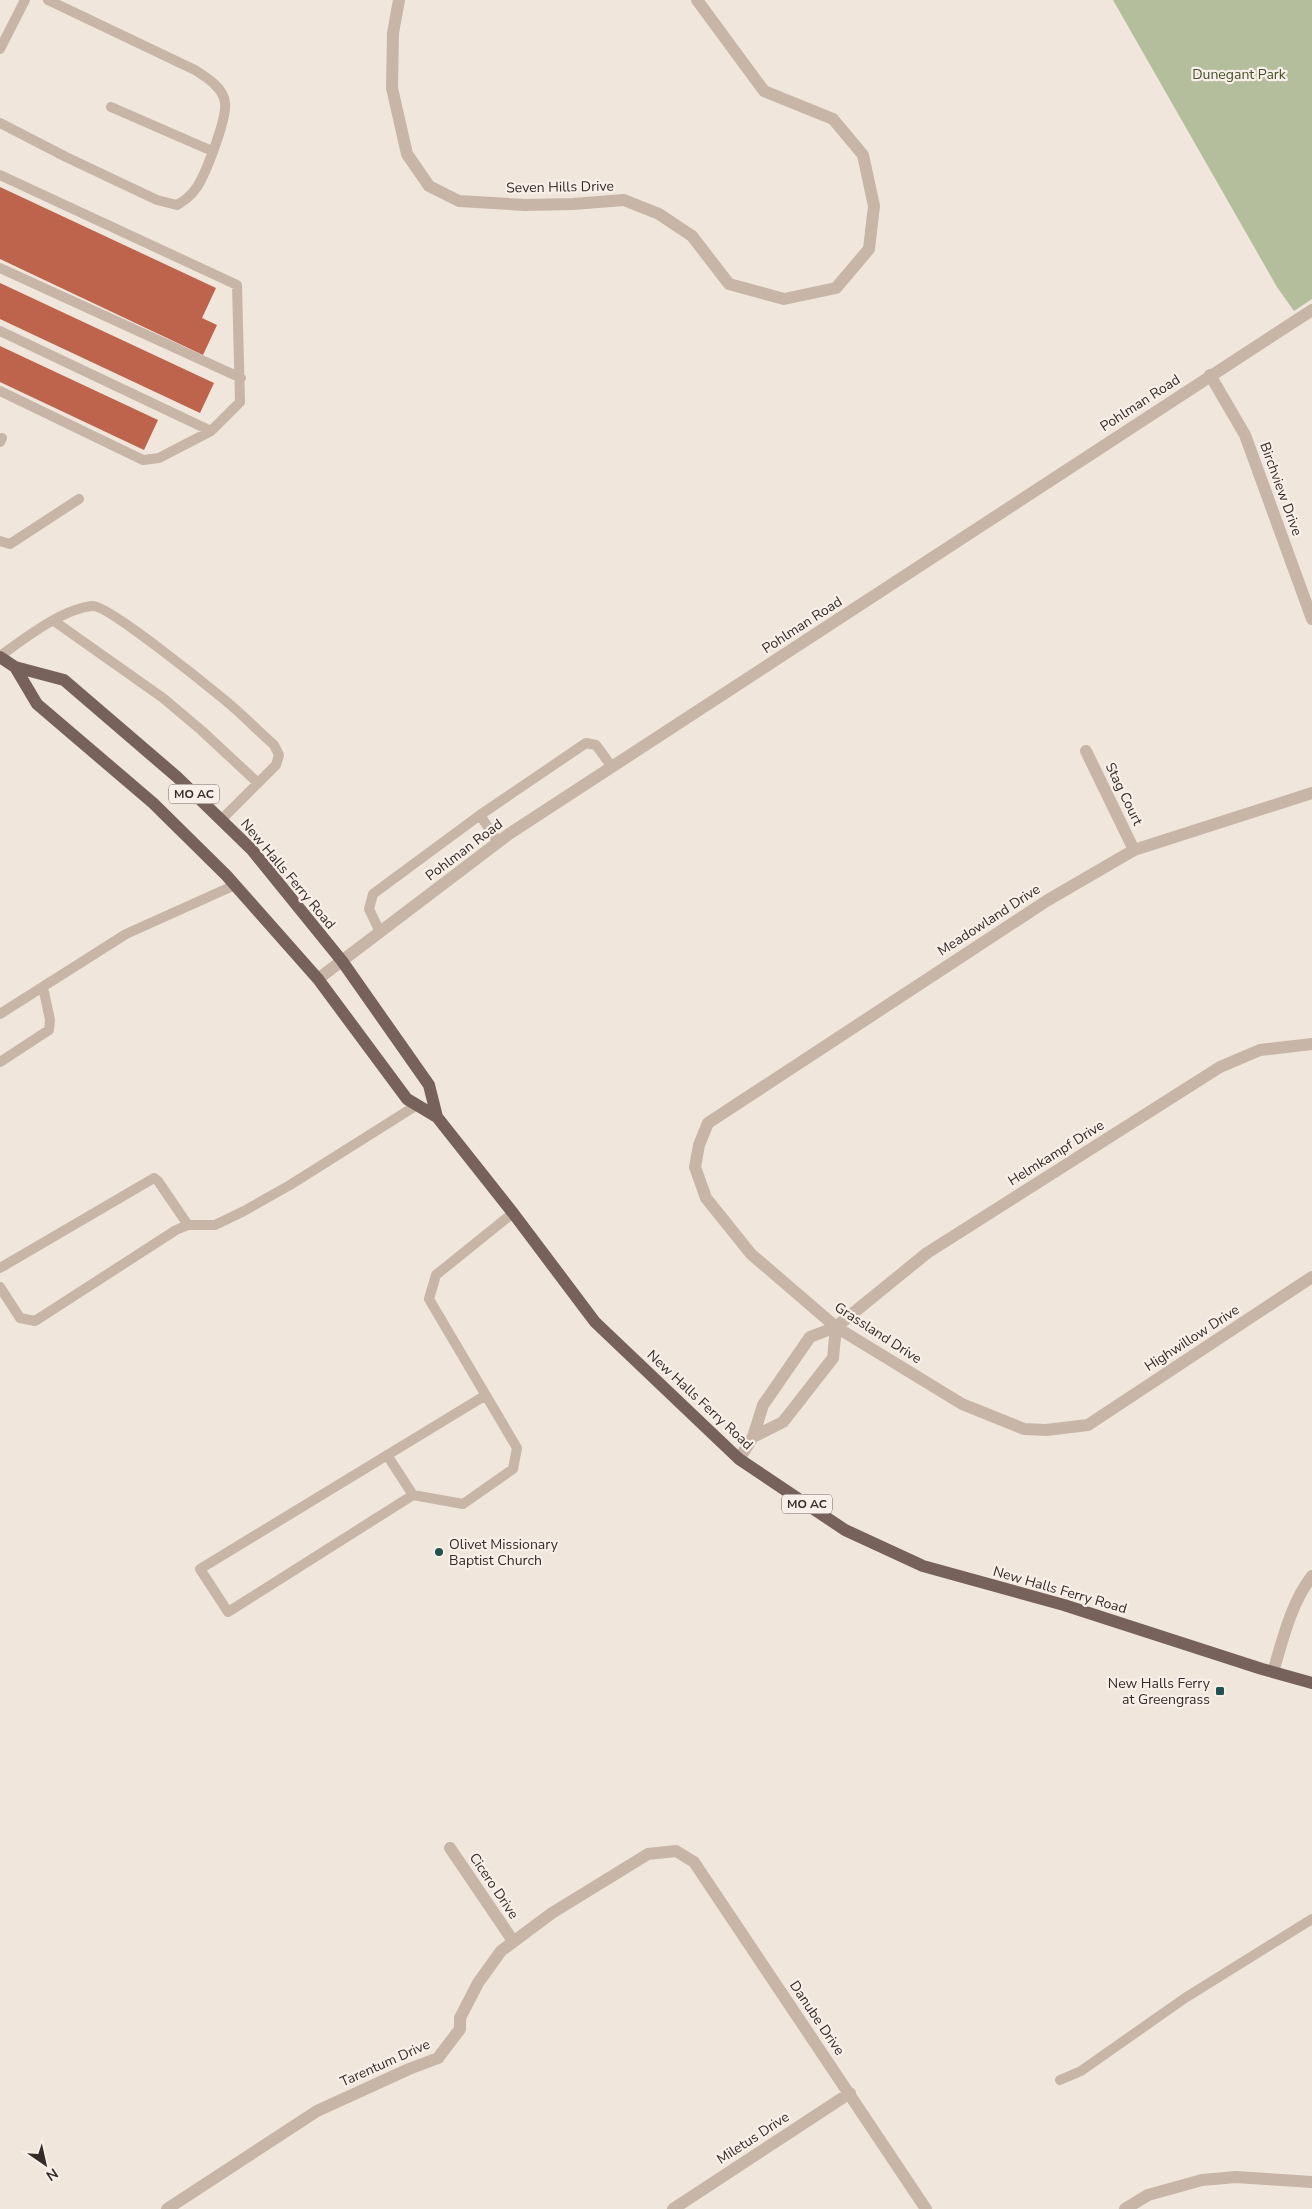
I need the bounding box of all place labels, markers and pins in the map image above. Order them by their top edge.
place label: Olivet Missionary Baptist Church [449,1535,559,1570]
marker: Olivet Missionary Baptist Church [433,1546,445,1558]
place label: New Halls Ferry at Greengrass [1108,1674,1211,1709]
marker: New Halls Ferry at Greengrass [1214,1685,1226,1697]

